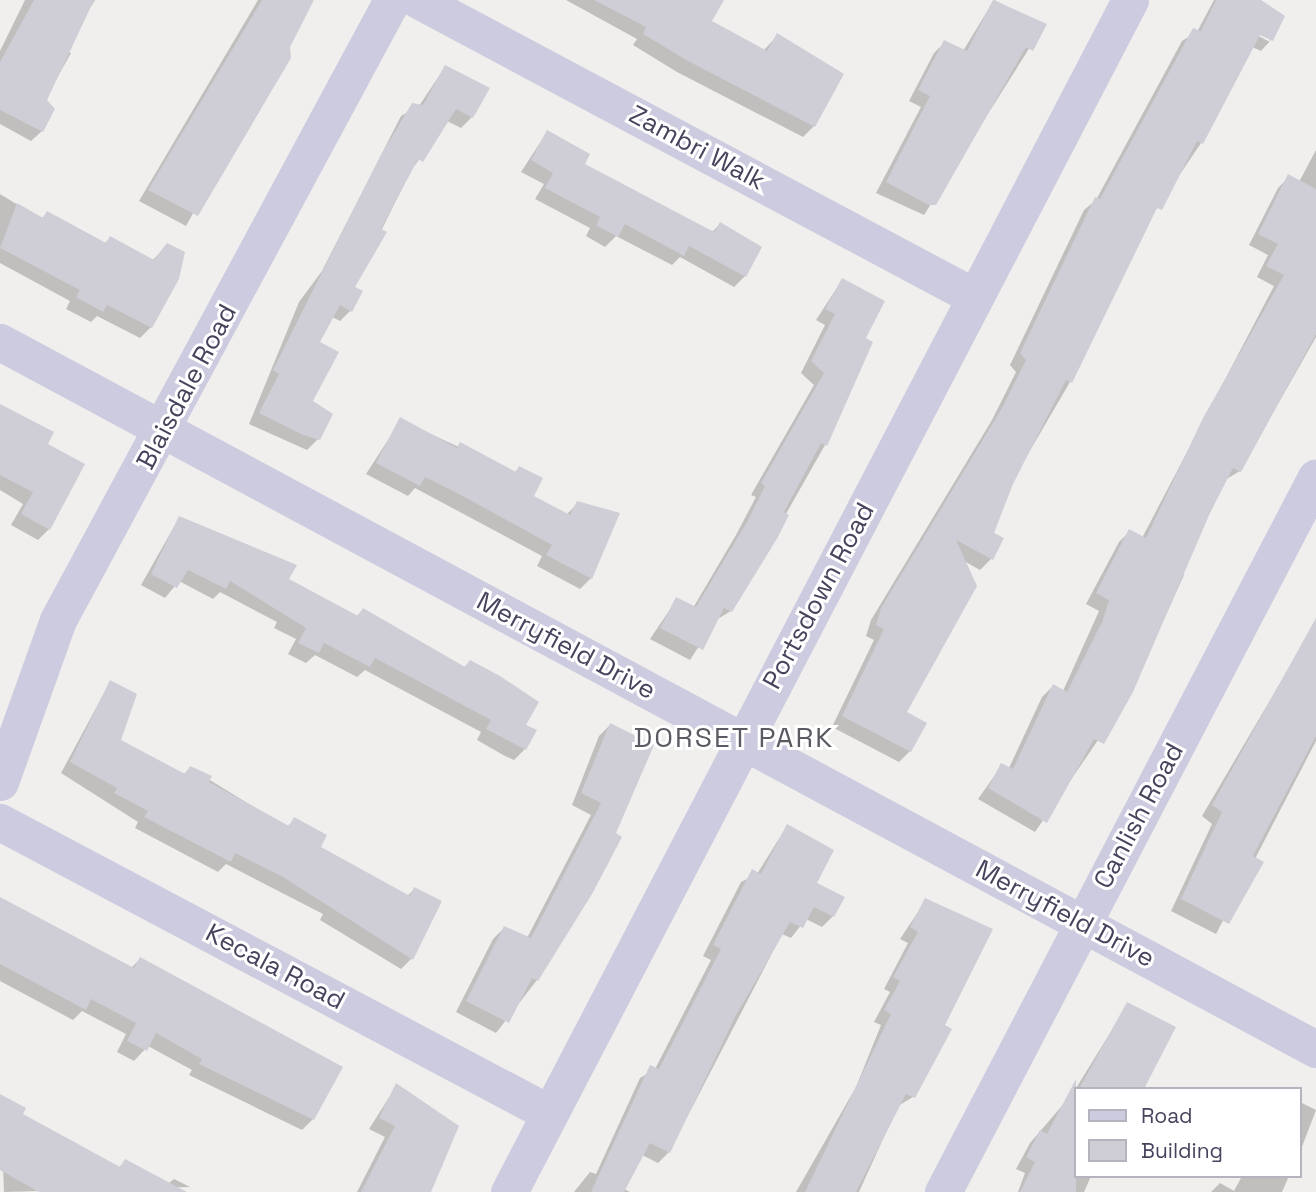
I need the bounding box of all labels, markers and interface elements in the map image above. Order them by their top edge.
street label: Zambri Walk [624,99,770,197]
street label: Blaisdale Road [130,299,244,475]
street label: Portsdown Road [757,497,881,695]
street label: Merryfield Drive [471,586,661,706]
district label: DORSET PARK [635,720,833,754]
street label: Canlish Road [1088,738,1190,894]
street label: Merryfield Drive [970,854,1160,974]
street label: Kecala Road [200,917,350,1017]
legend [1074,1087,1302,1178]
text: Road [1141,1102,1193,1129]
text: Building [1141,1137,1223,1164]

